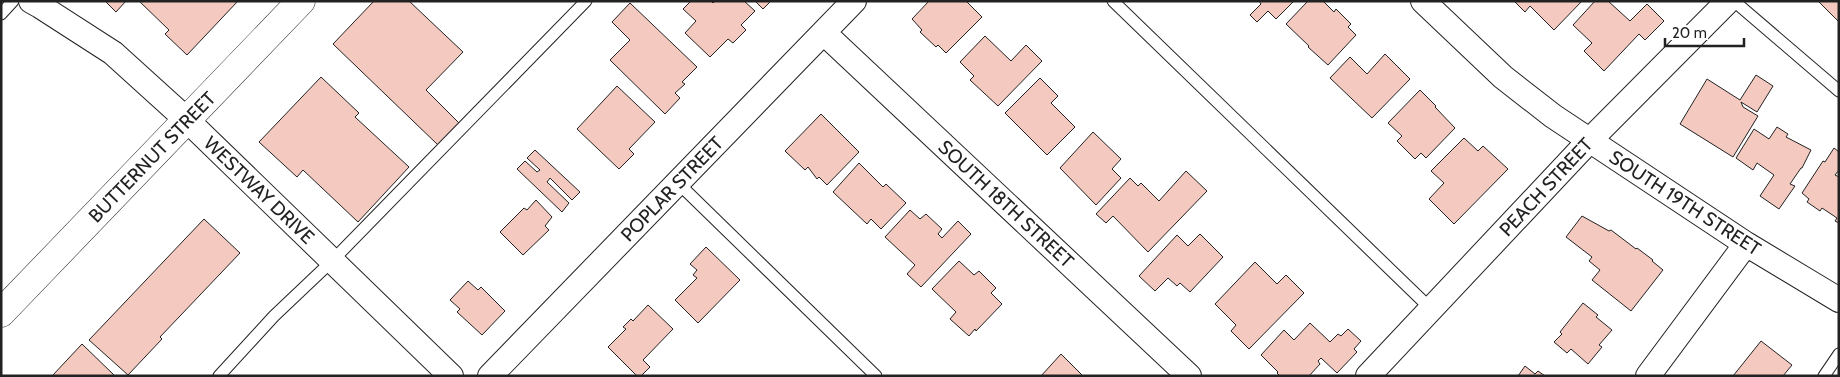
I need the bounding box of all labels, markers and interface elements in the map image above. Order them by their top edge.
scale bar [1665,15,1744,47]
text: 20 m [1672,24,1707,42]
street label: BUTTERNUT STREET [84,87,220,227]
street label: WESTWAY DRIVE [199,131,319,249]
street label: POPLAR STREET [616,132,728,246]
street label: PEACH STREET [1495,133,1597,241]
street label: SOUTH 18TH STREET [934,135,1078,273]
street label: SOUTH 19TH STREET [1605,145,1765,261]

